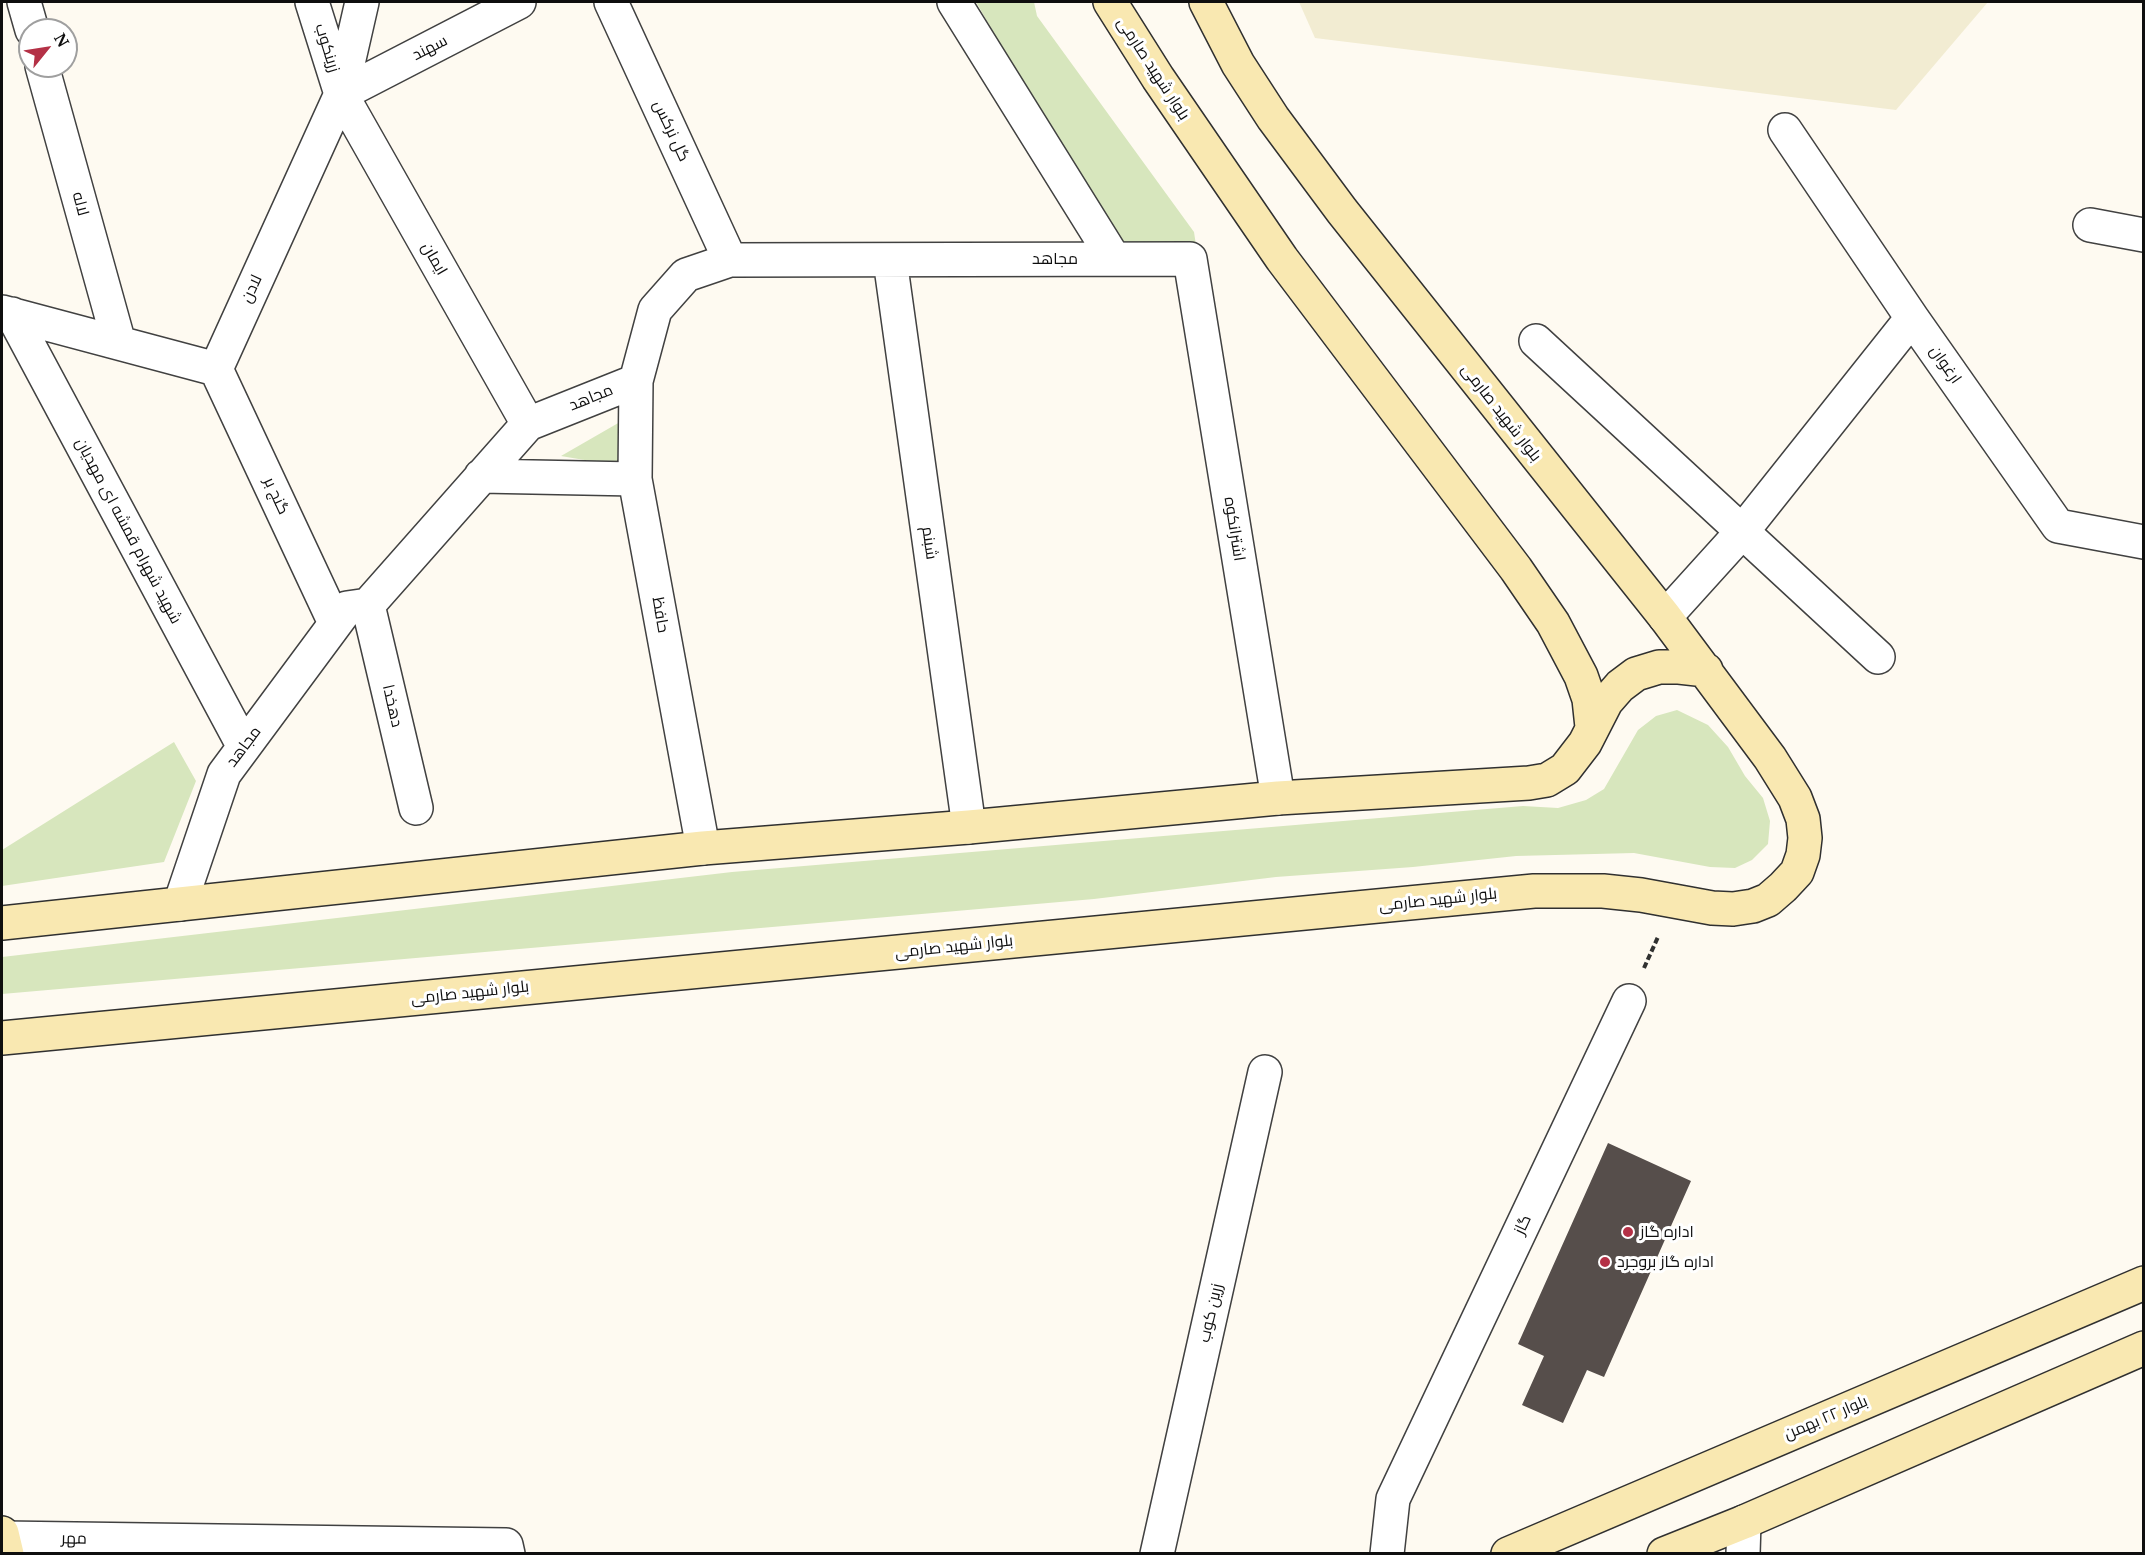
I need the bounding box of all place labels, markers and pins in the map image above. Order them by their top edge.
place label: اداره گاز [1640,1222,1694,1242]
marker: اداره گاز [1621,1225,1635,1239]
place label: اداره گاز بروجرد [1617,1252,1714,1272]
marker: اداره گاز بروجرد [1598,1255,1612,1269]

